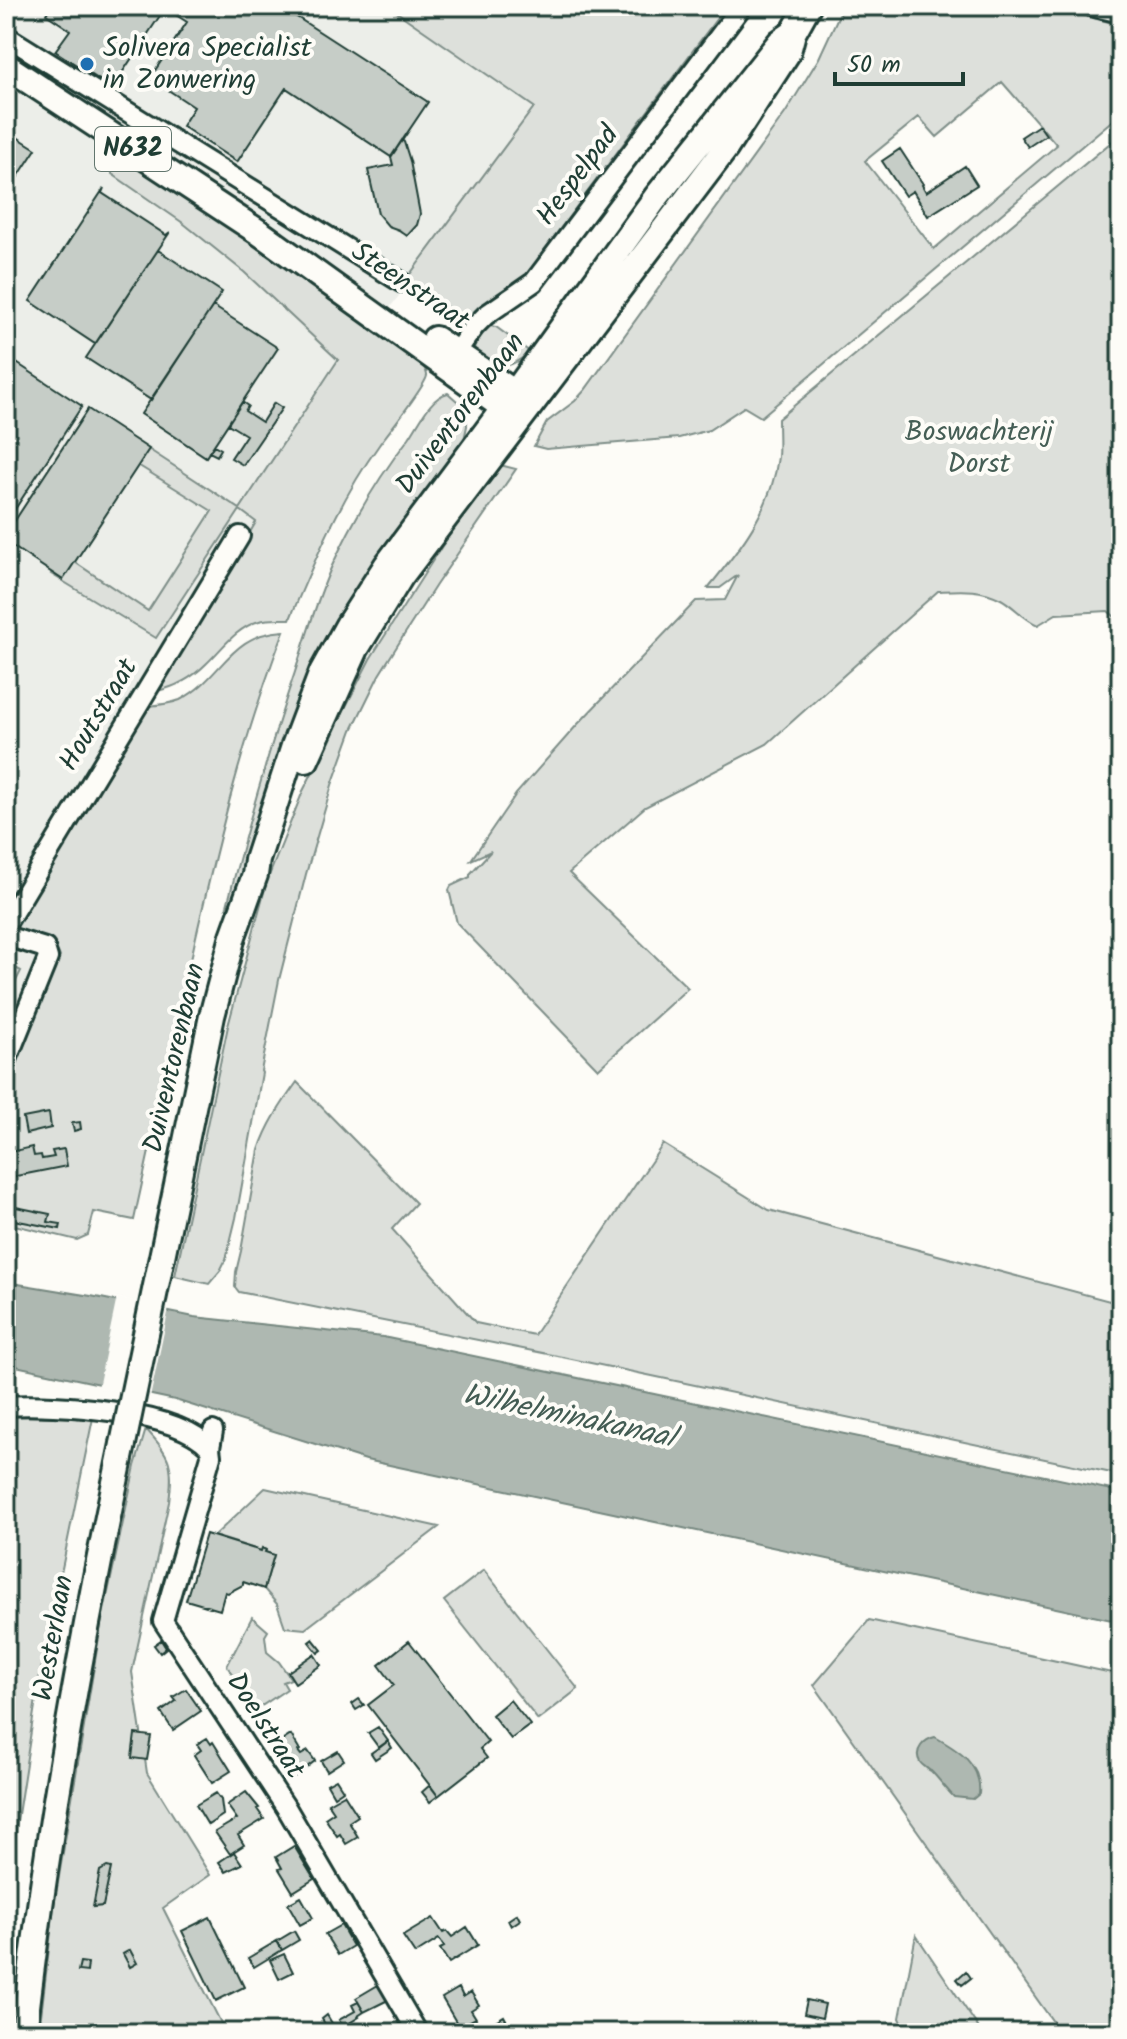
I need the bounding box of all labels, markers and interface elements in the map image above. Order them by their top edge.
place label: Solivera Specialist in Zonwering [103,26,313,103]
scale bar [835,36,963,86]
text: 50 m [847,46,901,85]
marker: Solivera Specialist in Zonwering [78,55,96,73]
street label: Hespelpad [525,115,632,236]
road number: N632 [95,127,171,171]
street label: Steenstraat [341,231,479,344]
street label: Duiventorenbaan [385,323,537,505]
park label: Boswachterij Dorst [905,410,1054,487]
street label: Houtstraat [48,649,151,780]
street label: Duiventorenbaan [131,959,219,1157]
water label: Wilhelminakanaal [459,1371,685,1464]
street label: Westerlaan [21,1571,87,1705]
street label: Doelstraat [214,1664,317,1789]

